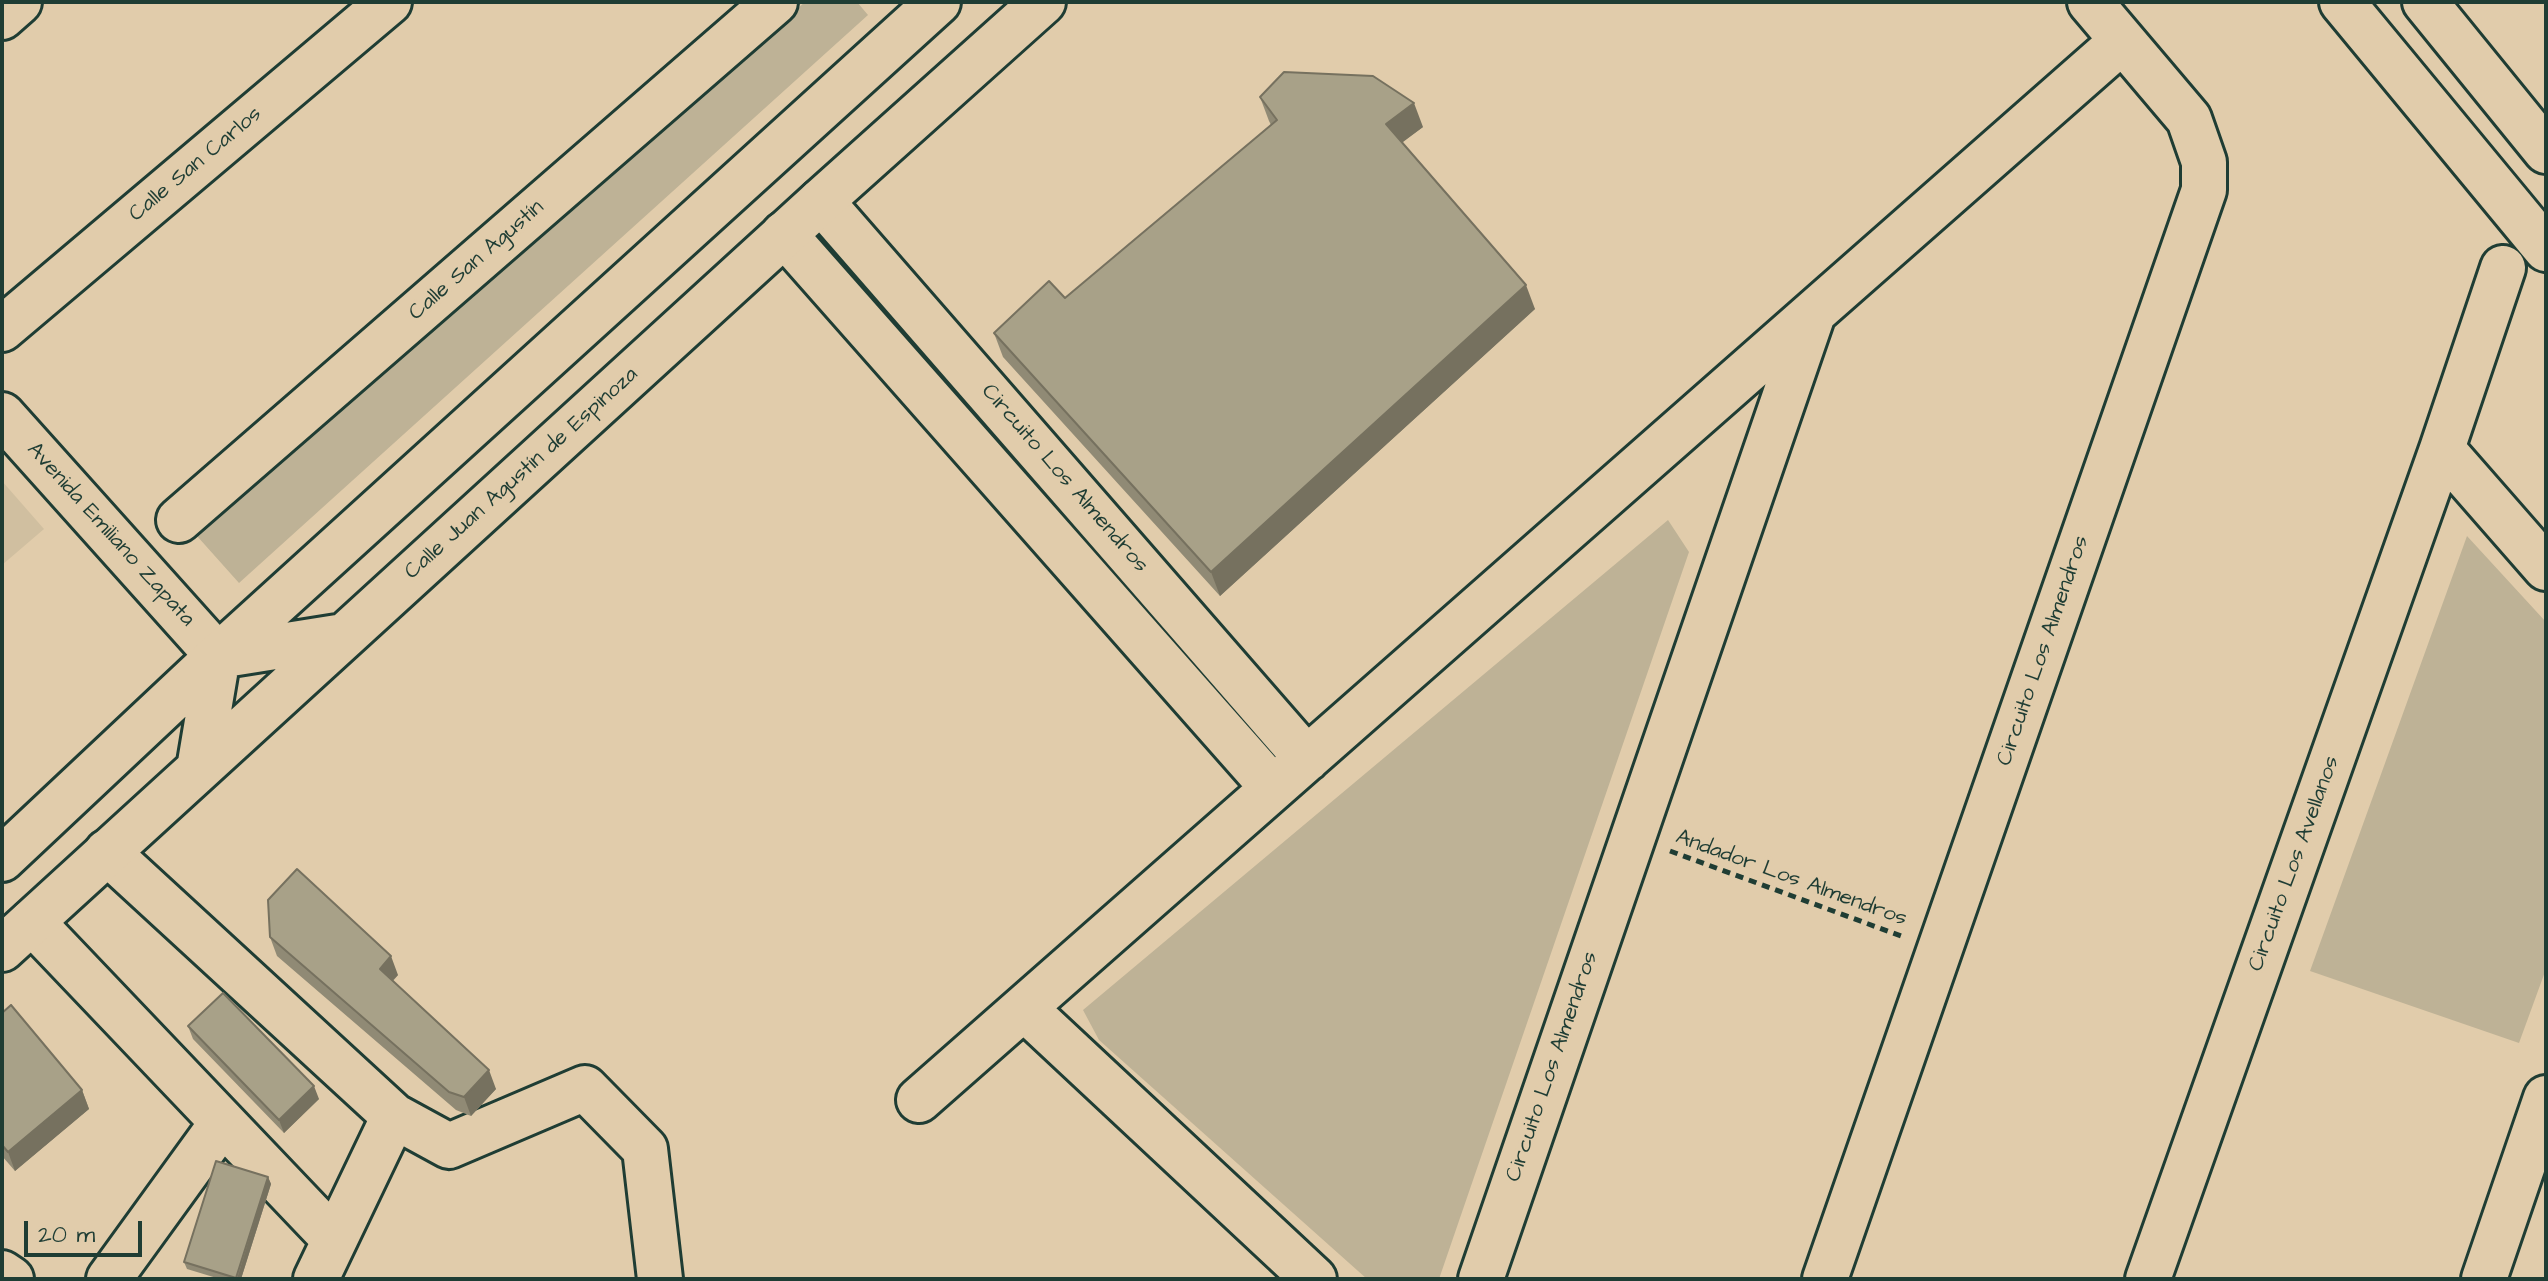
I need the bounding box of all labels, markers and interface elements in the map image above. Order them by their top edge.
street label: Calle San Carlos [124,102,268,228]
street label: Calle San Agustín [404,195,550,327]
street label: Calle Juan Agustín de Espinoza [400,362,644,586]
street label: Circuito Los Almendros [975,379,1153,579]
street label: Avenida Emiliano Zapata [20,438,200,632]
street label: Circuito Los Almendros [1992,533,2096,769]
street label: Circuito Los Avellanos [2244,753,2346,975]
street label: Andador Los Almendros [1672,825,1910,933]
street label: Circuito Los Almendros [1501,949,1605,1185]
scale bar [28,1205,146,1255]
text: 20 m [38,1218,95,1252]

